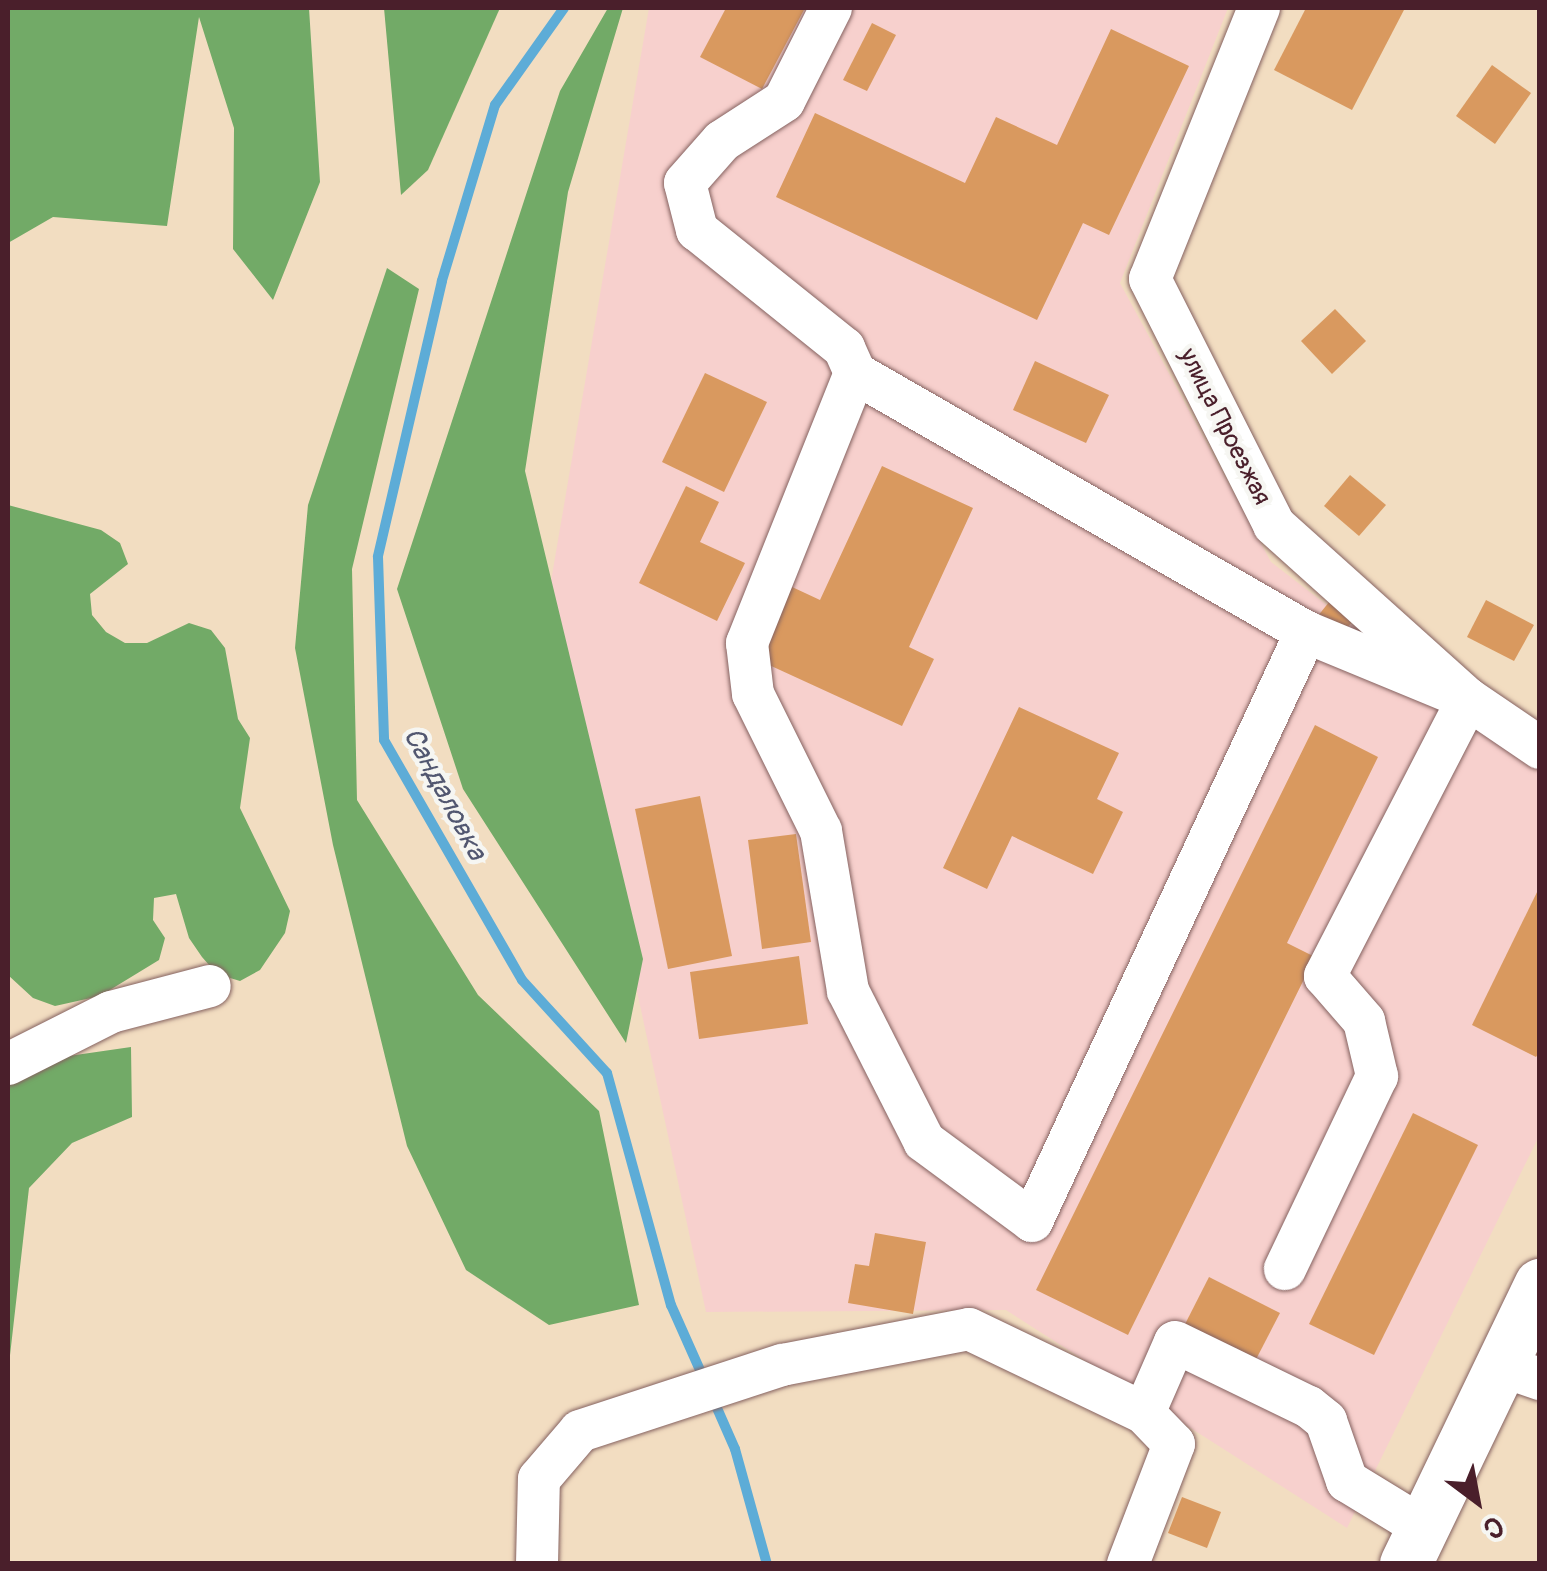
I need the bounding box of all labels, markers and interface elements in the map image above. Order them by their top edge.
street label: улица Проезжая [1172,344,1276,510]
water label: Сандаловка [395,722,493,866]
north arrow [1427,1451,1527,1551]
text: С [1477,1507,1510,1546]

